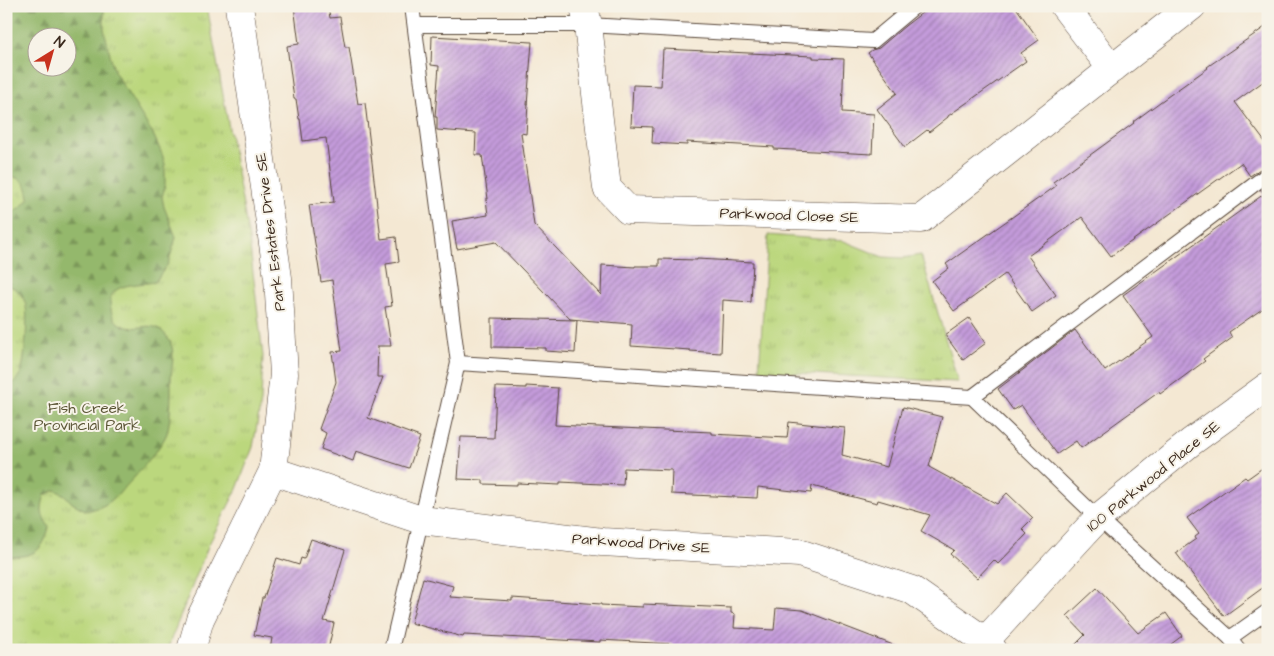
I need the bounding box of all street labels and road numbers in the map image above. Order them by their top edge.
street label: Park Estates Drive SE [250,152,291,312]
street label: Parkwood Close SE [719,203,859,228]
street label: 100 Parkwood Place SE [1082,416,1224,537]
street label: Parkwood Drive SE [571,528,711,559]

